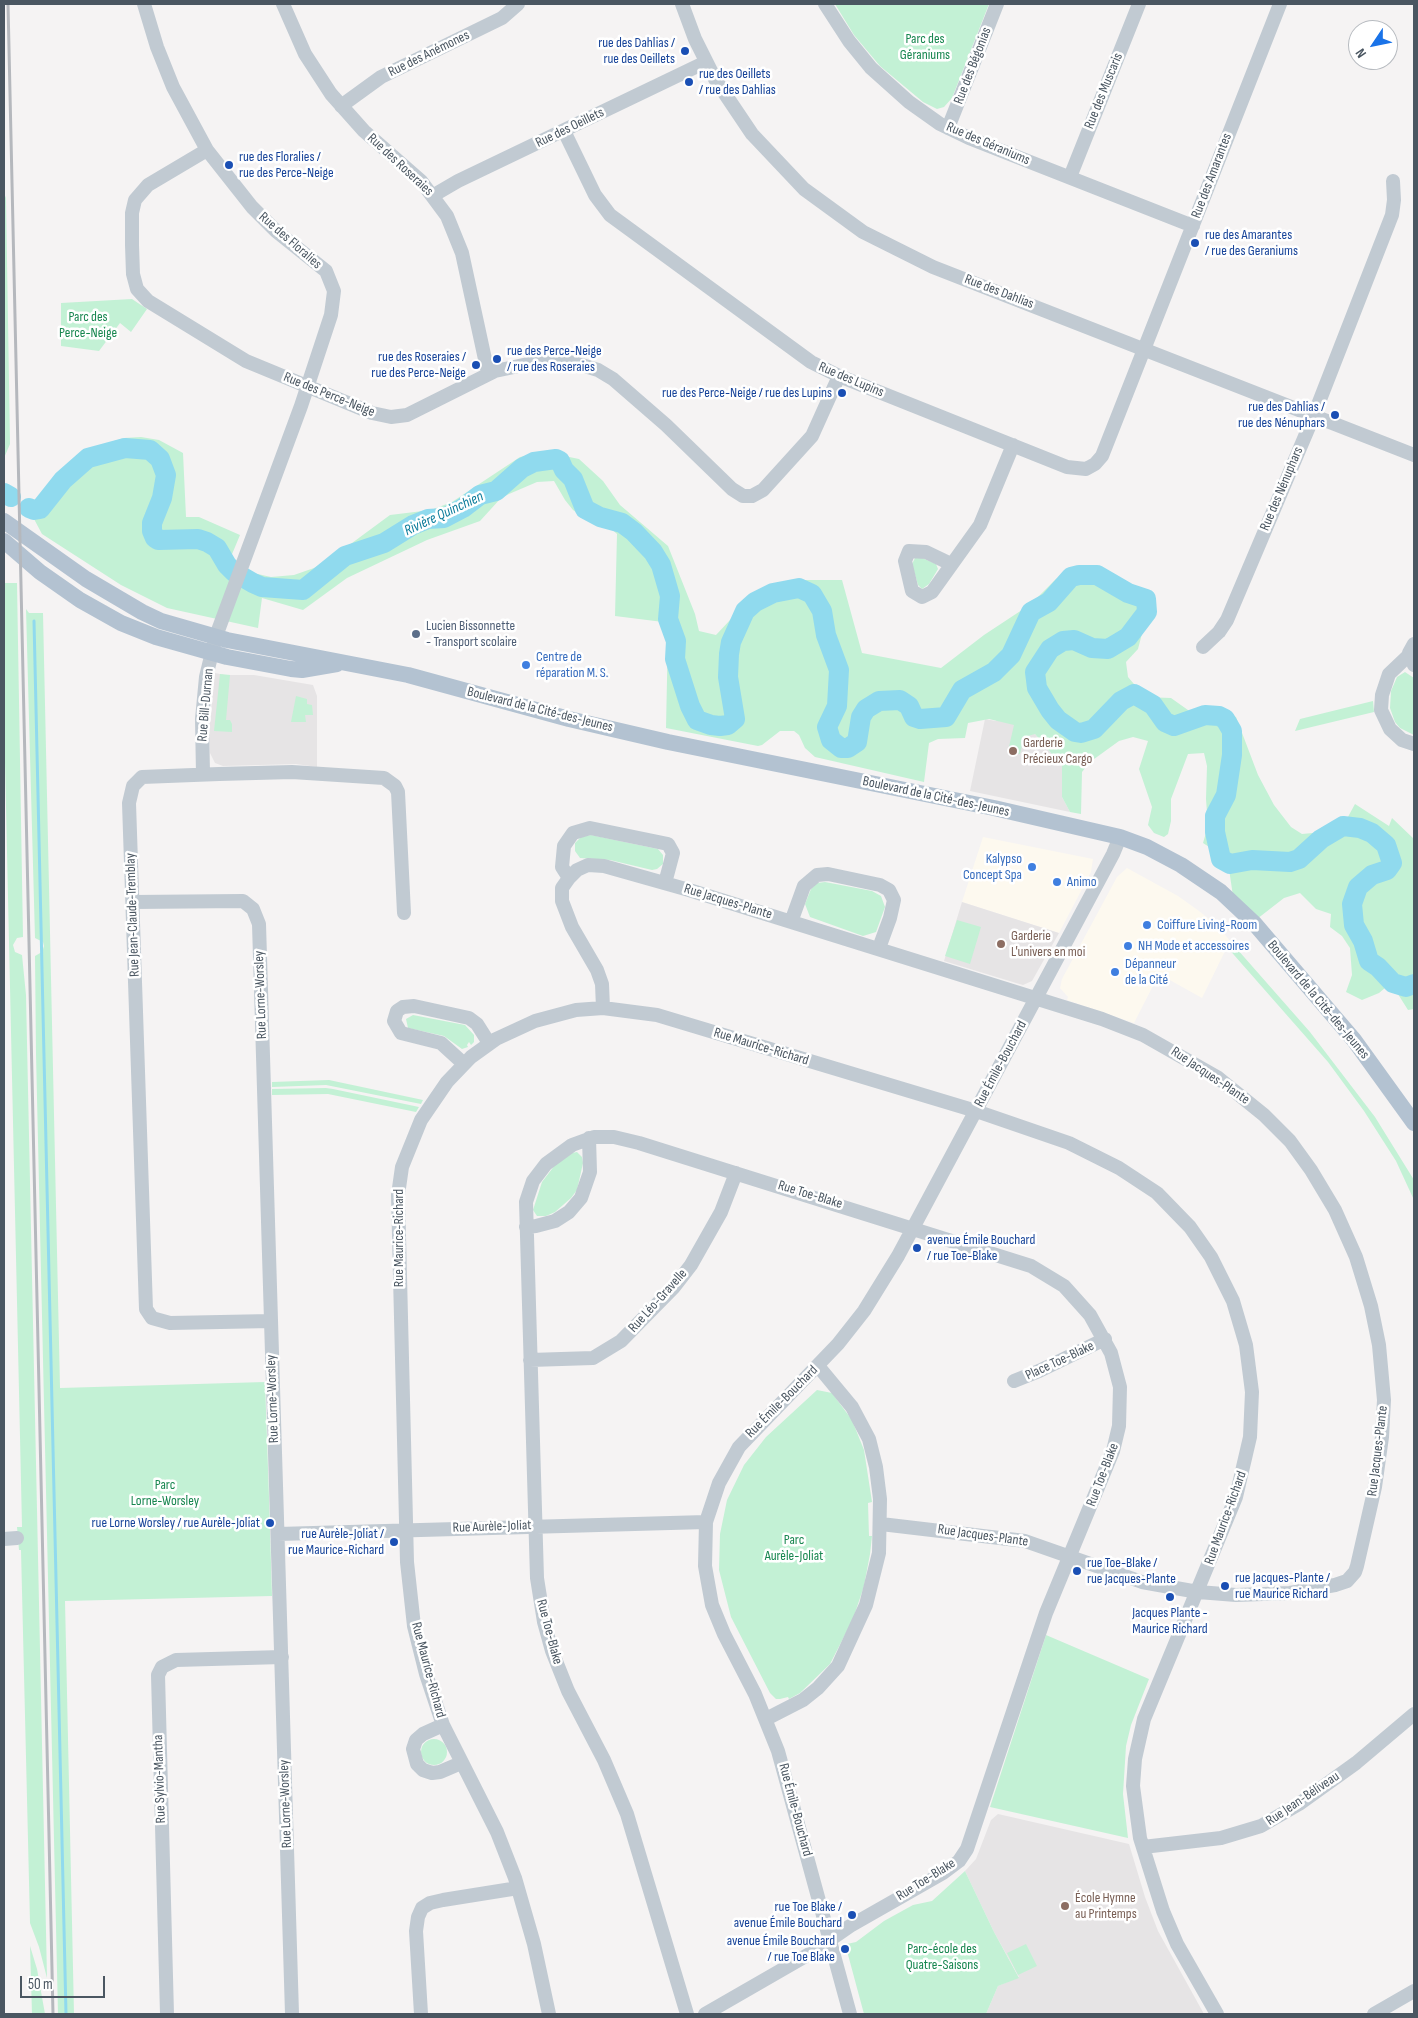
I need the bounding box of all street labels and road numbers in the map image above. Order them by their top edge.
street label: Rue des Bégonias [951,25,995,107]
street label: Rue des Anémones [386,27,472,81]
street label: Rue des Muscaris [1081,51,1127,131]
street label: Rue des Oeillets [533,104,607,152]
street label: Rue des Géraniums [944,119,1032,169]
street label: Rue des Roseraies [364,130,436,200]
street label: Rue des Amarantes [1188,131,1236,221]
street label: Rue des Floralies [255,209,325,273]
street label: Rue des Dahlias [962,271,1036,313]
street label: Rue des Lupins [816,359,886,401]
street label: Rue des Perce-Neige [281,369,377,421]
street label: Rue des Nénuphars [1257,445,1307,533]
street label: Rue Bill-Durnan [194,668,218,742]
street label: Boulevard de la Cité-des-Jeunes [465,684,615,736]
street label: Boulevard de la Cité-des-Jeunes [861,773,1011,821]
street label: Rue Jean-Claude-Tremblay [122,853,144,977]
street label: Rue Jacques-Plante [682,881,774,923]
street label: Boulevard de la Cité-des-Jeunes [1263,937,1373,1063]
street label: Rue Lorne-Worsley [251,950,271,1040]
street label: Rue Émile-Bouchard [971,1018,1031,1110]
street label: Rue Maurice-Richard [712,1025,810,1069]
street label: Rue Jacques-Plante [1167,1044,1253,1108]
street label: Rue Toe-Blake [776,1177,844,1213]
street label: Rue Maurice-Richard [391,1189,407,1287]
street label: Rue Léo-Gravelle [625,1266,691,1336]
street label: Place Toe-Blake [1023,1338,1097,1384]
street label: Rue Lorne-Worsley [263,1354,283,1444]
street label: Rue Émile-Bouchard [742,1362,822,1442]
street label: Rue Jacques-Plante [1364,1405,1392,1497]
street label: Rue Toe-Blake [1083,1441,1123,1509]
street label: Rue Maurice-Richard [1201,1469,1251,1567]
street label: Rue Aurèle-Joliat [452,1517,532,1537]
street label: Rue Jacques-Plante [937,1521,1029,1551]
street label: Rue Toe-Blake [532,1598,566,1666]
street label: Rue Maurice-Richard [407,1620,449,1720]
street label: Rue Sylvio-Mantha [150,1734,170,1824]
street label: Rue Lorne-Worsley [276,1759,296,1849]
street label: Rue Émile-Bouchard [775,1762,815,1858]
street label: Rue Jean-Béliveau [1263,1768,1343,1830]
street label: Rue Toe-Blake [893,1855,959,1905]

